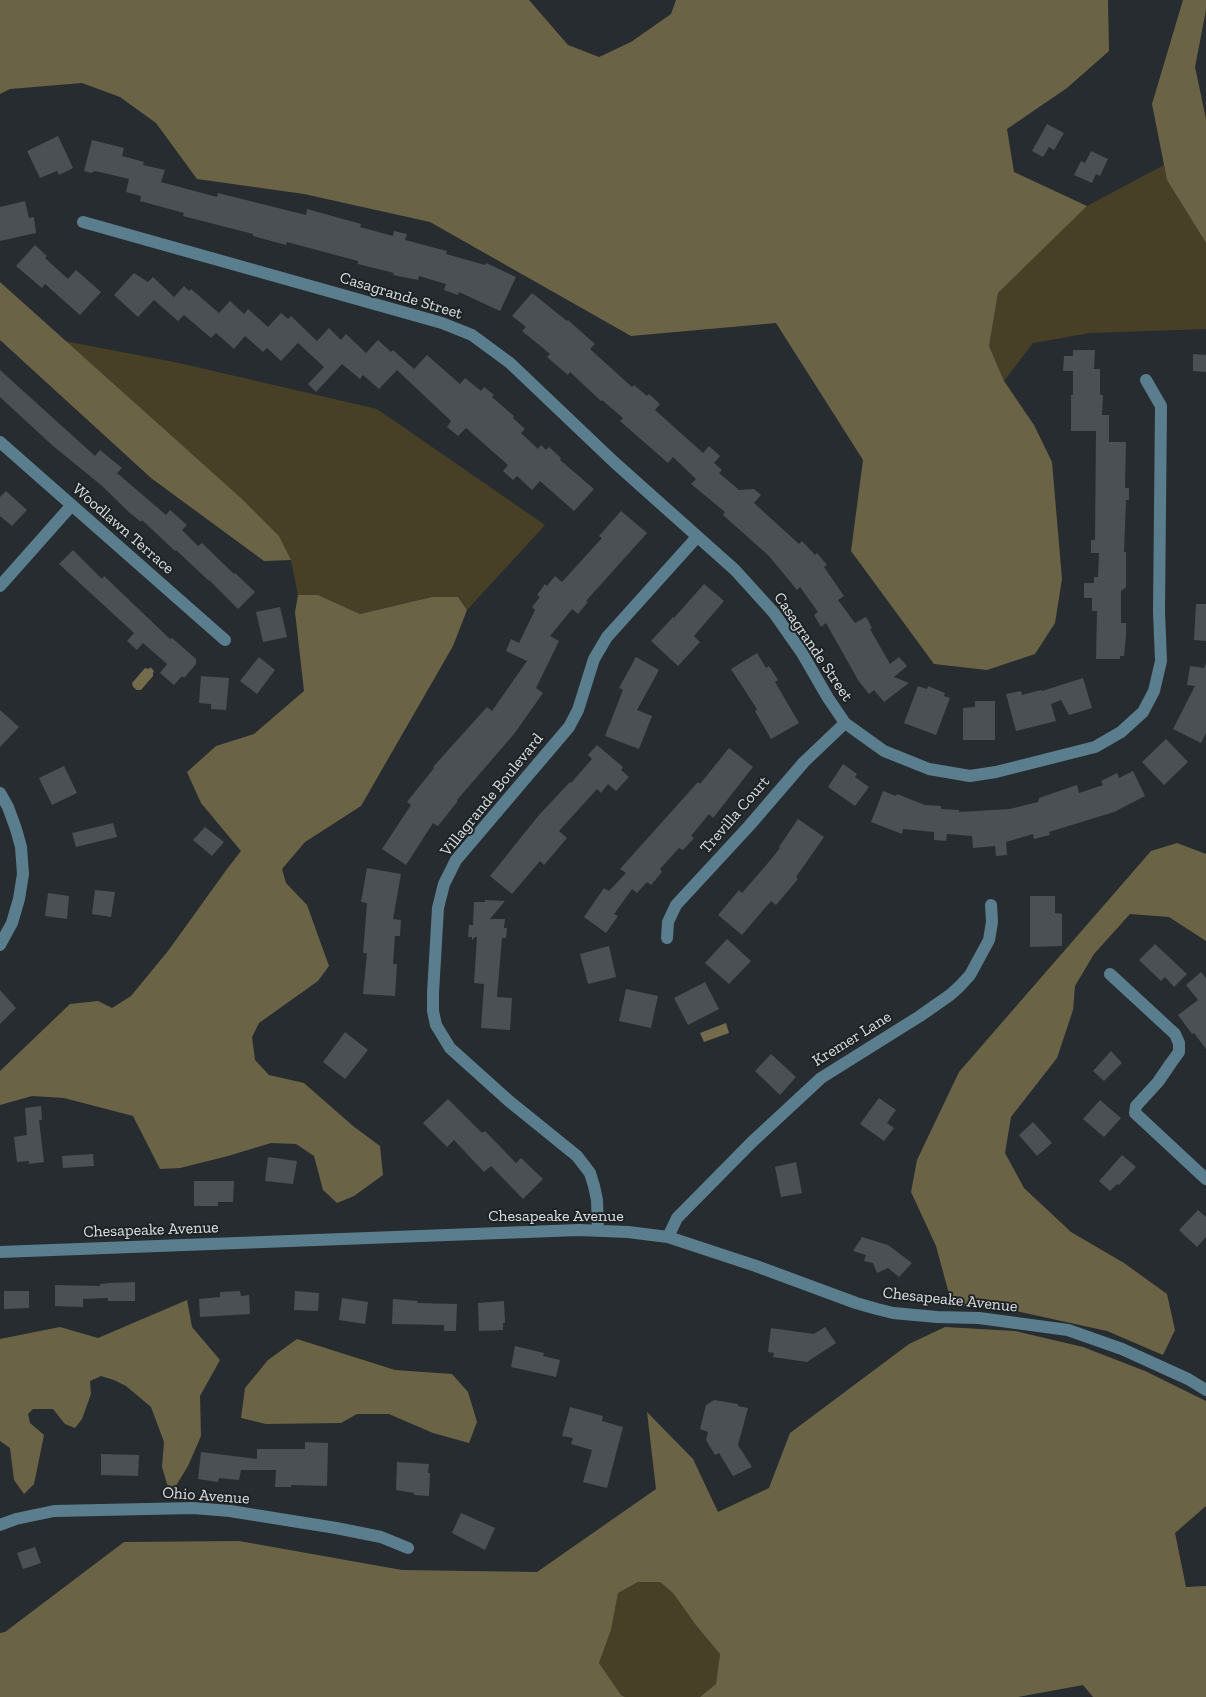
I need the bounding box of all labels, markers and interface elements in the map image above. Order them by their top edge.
street label: Casagrande Street [337,268,465,324]
street label: Woodlawn Terrace [68,480,178,578]
street label: Casagrande Street [769,589,857,705]
street label: Villagrande Boulevard [436,730,548,860]
street label: Trevilla Court [696,772,774,858]
street label: Kremer Lane [809,1007,895,1071]
street label: Chesapeake Avenue [488,1206,624,1226]
street label: Chesapeake Avenue [83,1218,219,1242]
street label: Chesapeake Avenue [882,1283,1018,1317]
street label: Ohio Avenue [162,1483,250,1509]

